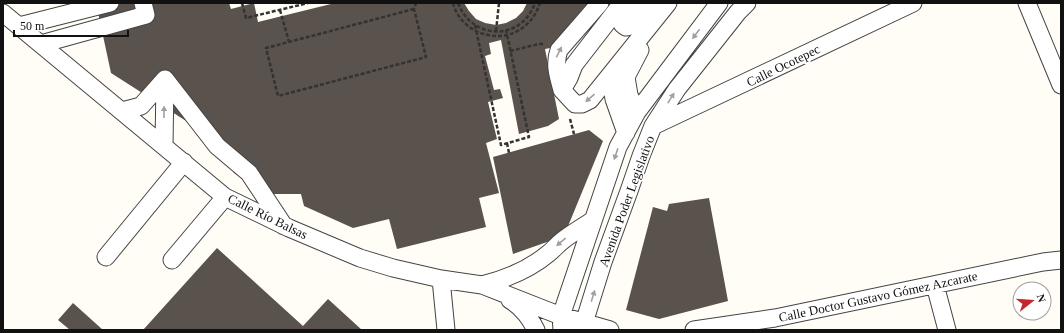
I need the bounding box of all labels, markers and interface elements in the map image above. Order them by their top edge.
scale bar [14,12,128,38]
text: 50 m [20,19,45,33]
one-way arrow [691,29,700,40]
street label: Calle Ocotepec [744,41,823,90]
one-way arrow [556,46,562,58]
one-way arrow [668,92,675,104]
one-way arrow [585,94,596,103]
one-way arrow [161,105,167,118]
street label: Avenida Poder Legislativo [596,134,657,269]
one-way arrow [613,148,619,160]
street label: Calle Río Balsas [226,191,310,242]
one-way arrow [556,238,566,247]
street label: Calle Doctor Gustavo Gómez Azcarate [777,268,979,325]
north arrow [1012,281,1052,321]
one-way arrow [590,290,596,302]
text: N [1035,293,1048,304]

